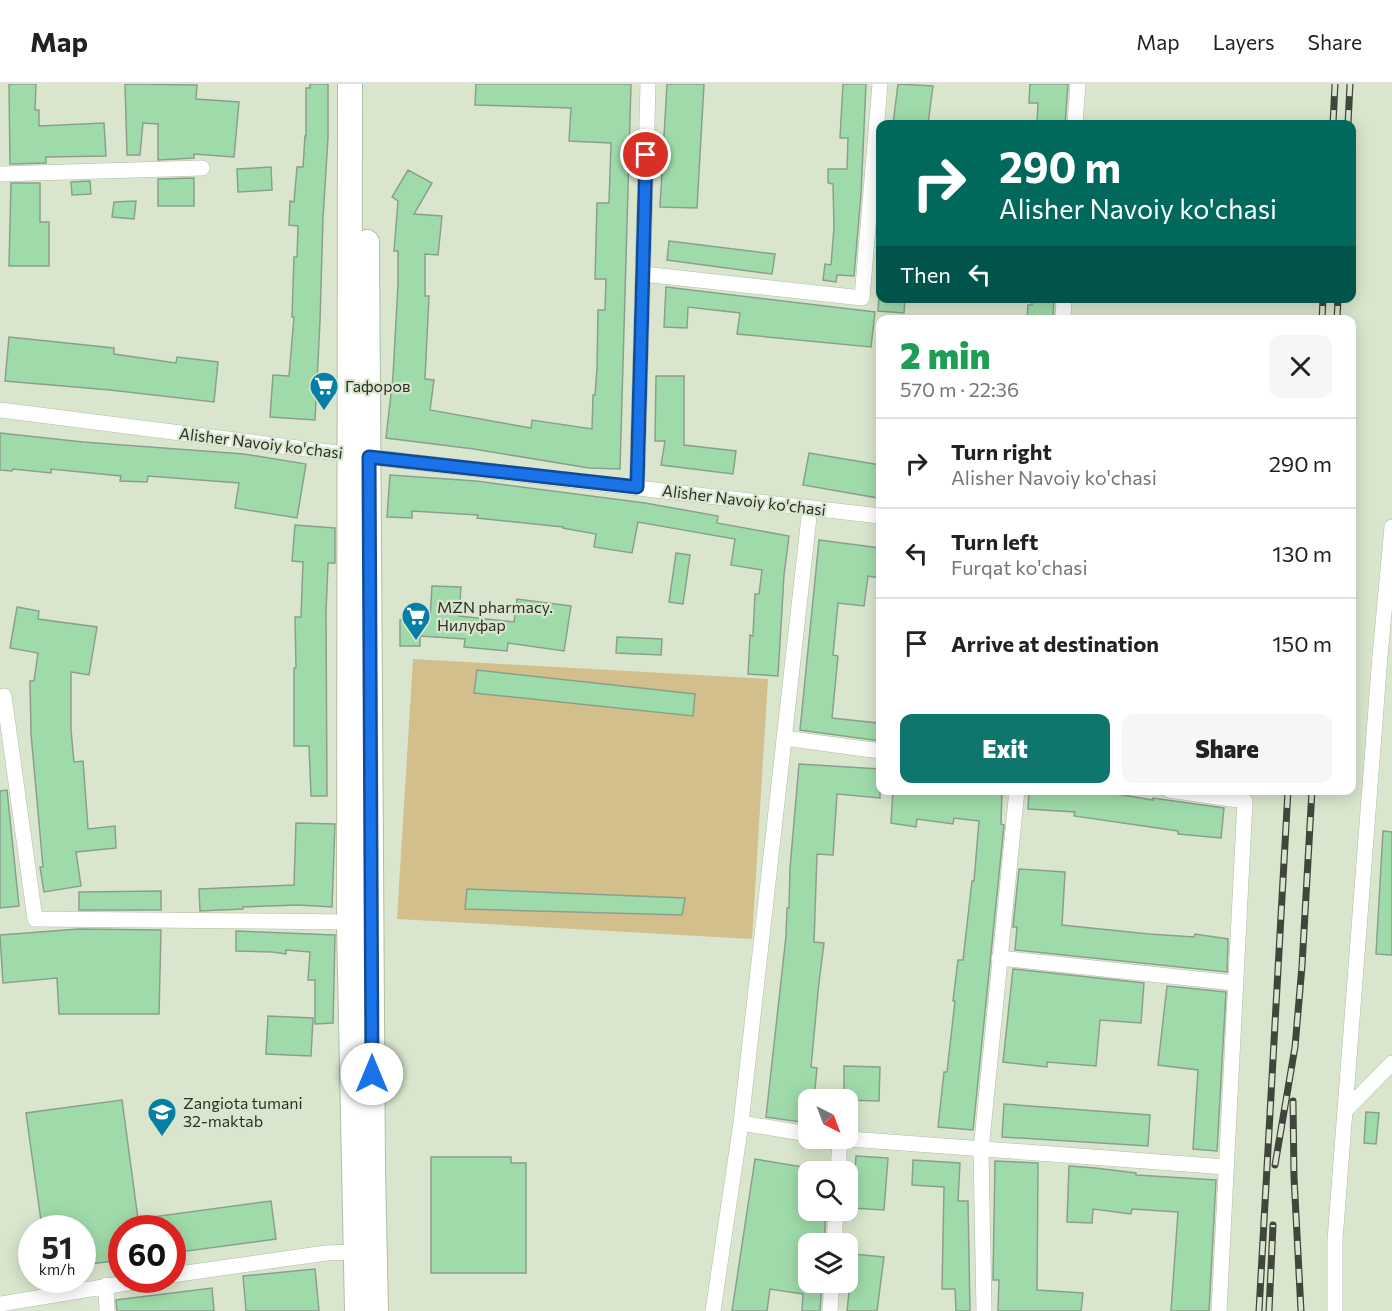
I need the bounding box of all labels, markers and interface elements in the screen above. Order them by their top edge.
text: Map [30,24,88,58]
text: Map [1136,29,1180,54]
text: Layers [1213,29,1275,54]
text: Share [1308,29,1362,54]
pin [620,129,671,180]
icon: arrive [629,138,662,171]
text: 290 m [999,140,1121,192]
icon: right [900,144,978,222]
text: Alisher Navoiy ko'chasi [999,192,1277,225]
icon: left [963,258,996,291]
text: Then [900,261,951,288]
text: 2 min [900,332,990,376]
button: close [1269,335,1332,398]
supermarket icon: Гафоров [308,370,340,412]
place label: Гафоров [345,376,411,395]
text: 570 m · 22:36 [900,377,1019,401]
street label: Alisher Navoiy ko'chasi [178,423,344,462]
text: Turn right [951,438,1052,465]
icon: right [900,447,933,480]
text: 290 m [1269,450,1332,477]
text: Alisher Navoiy ko'chasi [951,465,1157,489]
street label: Alisher Navoiy ko'chasi [661,480,827,519]
text: Turn left [951,528,1038,555]
icon: left [900,537,933,570]
text: 130 m [1272,540,1332,567]
text: Furqat ko'chasi [951,555,1088,579]
place label: MZN pharmacy. Нилуфар [437,597,553,634]
supermarket icon: MZN pharmacy. Нилуфар [400,600,432,642]
icon: arrive [900,627,933,660]
text: Arrive at destination [951,630,1159,657]
text: 150 m [1272,630,1332,657]
button: Exit [900,714,1110,783]
button: Share [1122,714,1332,783]
position arrow [340,1042,404,1106]
north arrow [798,1089,858,1149]
map controls [798,1089,858,1293]
place label: Zangiota tumani 32-maktab [183,1093,303,1130]
school or university icon: Zangiota tumani 32-maktab [146,1096,178,1138]
button: search [798,1161,858,1221]
speed limit sign: 60 [108,1215,186,1293]
text: 51 [41,1228,73,1265]
button: layers [798,1233,858,1293]
text: km/h [39,1260,75,1278]

